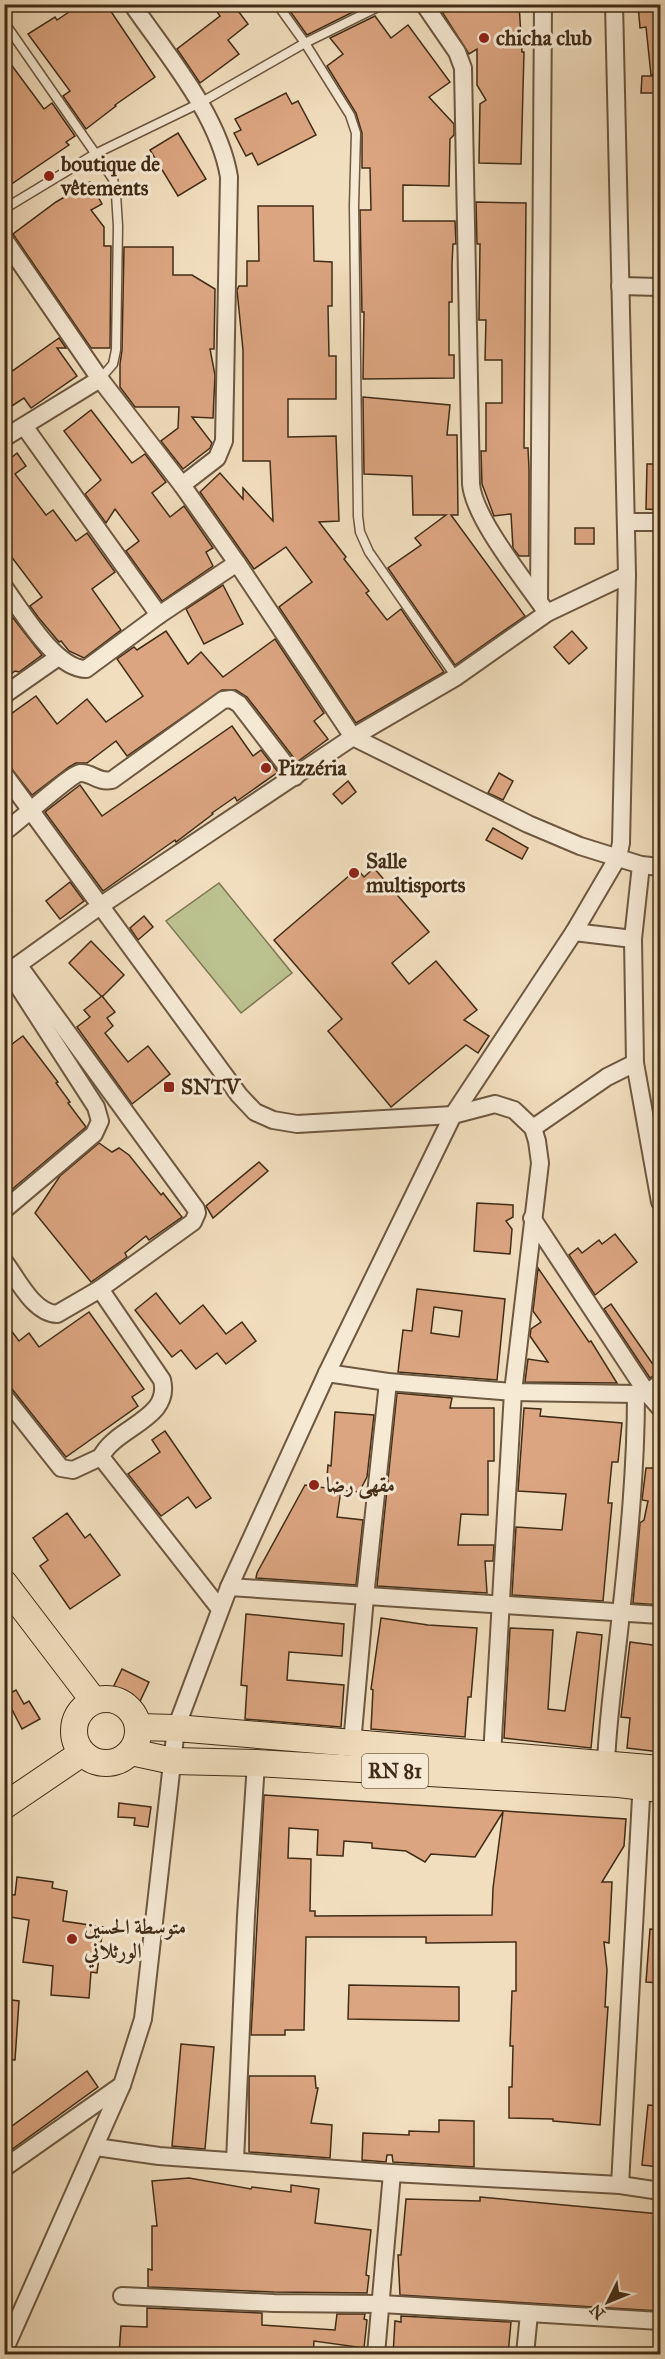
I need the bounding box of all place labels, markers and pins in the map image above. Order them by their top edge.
place label: chicha club [496,25,592,51]
marker: chicha club [477,31,491,45]
place label: boutique de vêtements [60,151,160,201]
marker: boutique de vêtements [42,169,56,183]
place label: Pizzéria [278,755,348,781]
marker: Pizzéria [259,761,273,775]
place label: Salle multisports [365,848,466,898]
marker: Salle multisports [347,866,361,880]
place label: SNTV [181,1074,241,1100]
marker: SNTV [162,1080,176,1094]
place label: مقهى رضا [326,1472,395,1499]
marker: مقهى رضا [307,1478,321,1492]
place label: متوسطة الحسين الورثلاني [83,1914,186,1969]
marker: متوسطة الحسين الورثلاني [65,1932,79,1946]

